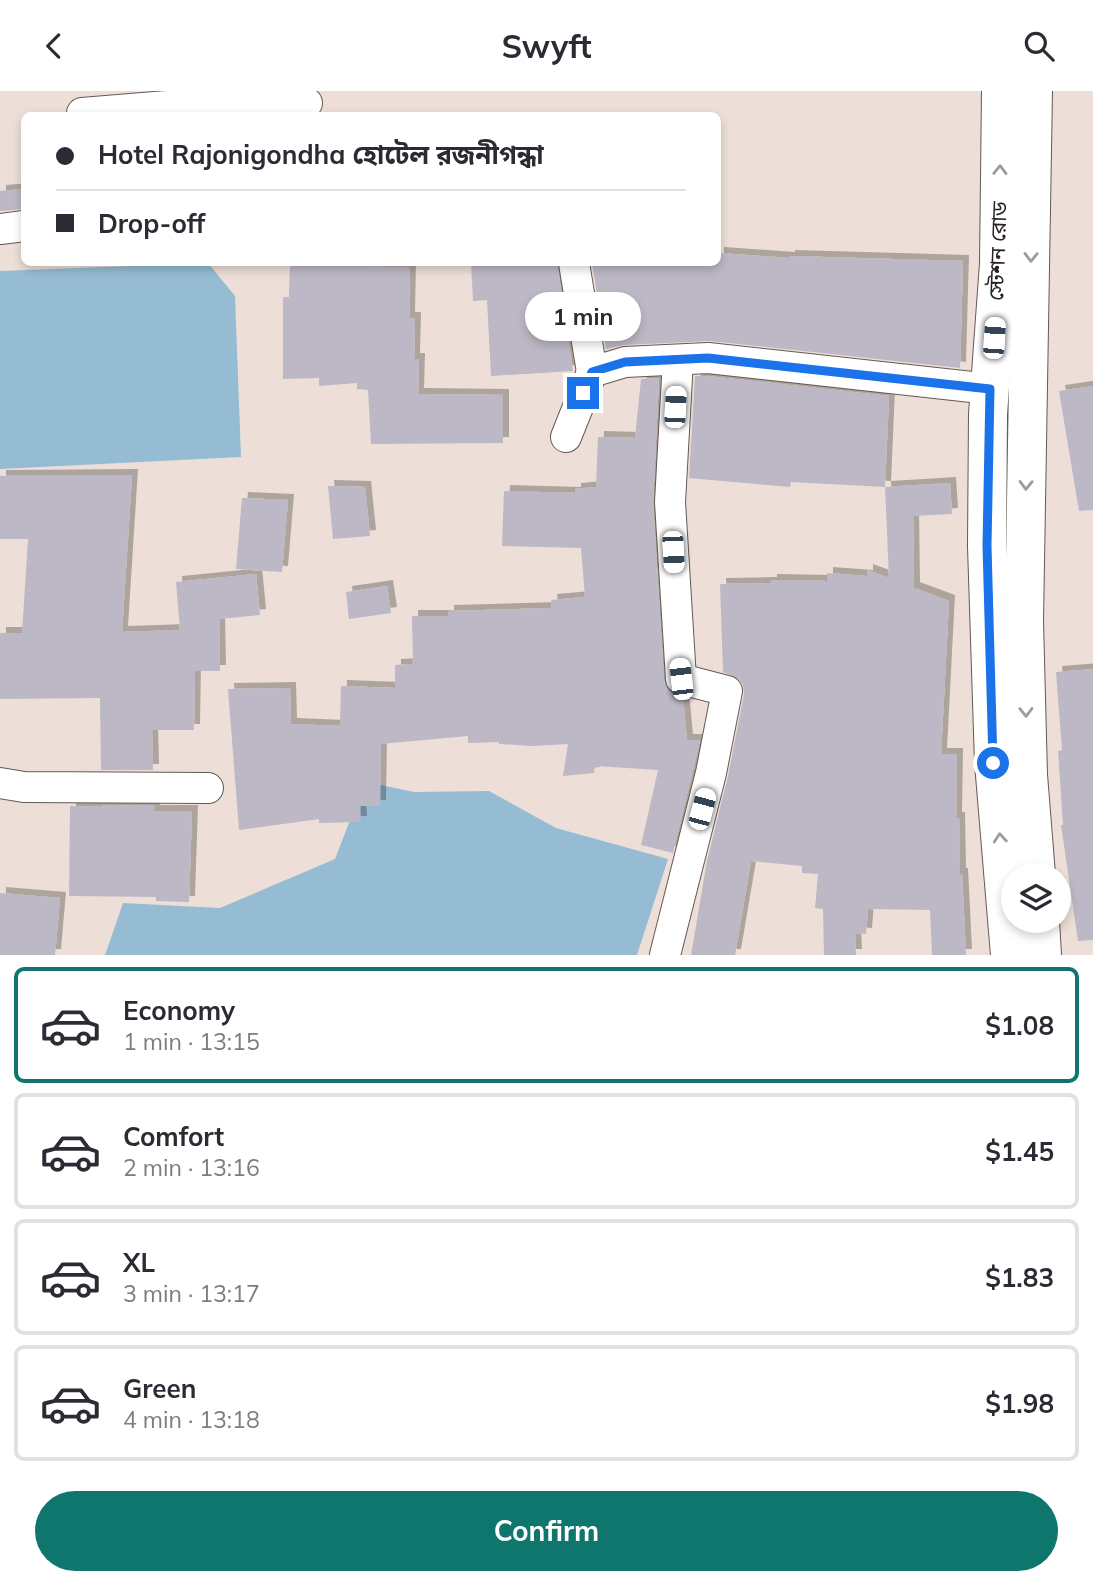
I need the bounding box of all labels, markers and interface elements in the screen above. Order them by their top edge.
text: Swyft [501,26,592,66]
icon: back [35,27,73,65]
icon: search [1020,27,1058,65]
text: Hotel Rajonigondha হোটেল রজনীগন্ধা [98,138,544,171]
one-way arrow [992,165,1008,175]
street label: স্টেশন রোড [982,200,1012,301]
text: Drop-off [98,207,205,240]
one-way arrow [1023,252,1038,263]
callout: 1 min [525,292,641,341]
text: 1 min [553,302,613,331]
car [983,316,1006,360]
route end [567,377,599,409]
car [664,385,687,429]
one-way arrow [1019,479,1034,490]
car [662,530,685,574]
car [669,657,694,701]
one-way arrow [1018,707,1034,718]
route start [977,747,1009,779]
car [687,786,718,832]
one-way arrow [993,832,1008,843]
map controls [1001,863,1071,933]
button: layers [1001,863,1071,933]
icon: car [39,994,102,1057]
text: Economy [123,994,235,1027]
text: $1.08 [985,1009,1054,1042]
text: 1 min · 13:15 [123,1027,260,1056]
icon: car [39,1120,102,1183]
text: Comfort [123,1120,224,1153]
text: $1.45 [985,1135,1054,1168]
text: 2 min · 13:16 [123,1153,260,1182]
icon: car [39,1246,102,1309]
text: XL [123,1246,155,1279]
text: $1.83 [985,1261,1054,1294]
text: 3 min · 13:17 [123,1279,260,1308]
icon: car [39,1372,102,1435]
text: Green [123,1372,196,1405]
text: $1.98 [985,1387,1054,1420]
text: 4 min · 13:18 [123,1405,260,1434]
button: Confirm [35,1491,1058,1571]

